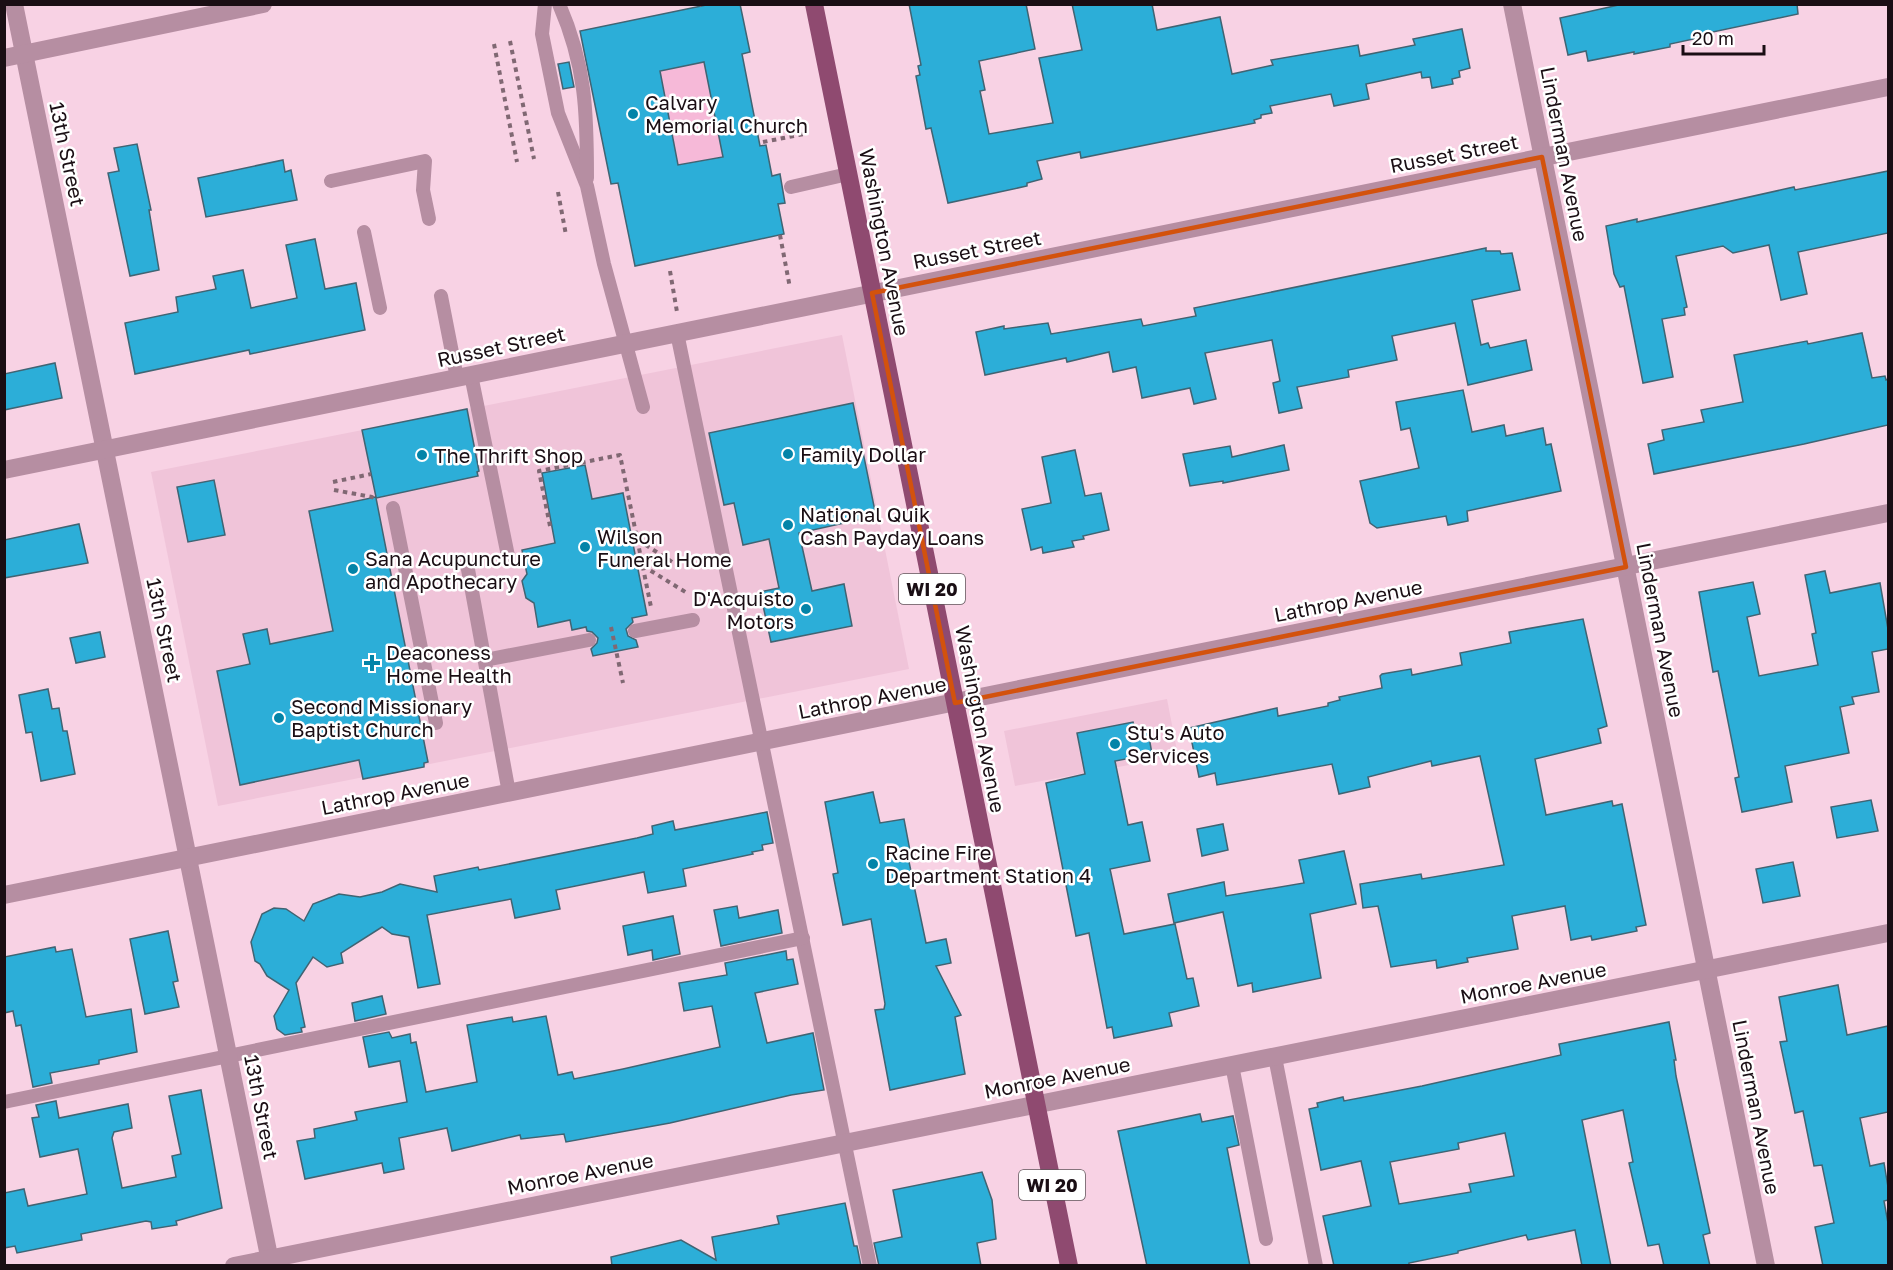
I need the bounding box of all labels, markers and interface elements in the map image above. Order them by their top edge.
scale bar [1683,18,1764,56]
text: 20 m [1692,27,1734,49]
street label: Linderman Avenue [1536,65,1594,243]
place label: Calvary Memorial Church [645,90,808,137]
street label: 13th Street [45,100,91,208]
marker: Calvary Memorial Church [626,107,640,121]
street label: Russet Street [1388,129,1520,177]
street label: Washington Avenue [855,146,915,338]
street label: Russet Street [911,225,1043,273]
street label: Russet Street [435,321,567,371]
place label: Family Dollar [800,442,926,466]
place label: The Thrift Shop [434,443,583,467]
marker: Family Dollar [781,447,795,461]
marker: The Thrift Shop [415,448,429,462]
place label: National Quik Cash Payday Loans [800,502,984,549]
marker: National Quik Cash Payday Loans [781,518,795,532]
place label: Wilson Funeral Home [597,524,732,571]
marker: Wilson Funeral Home [578,540,592,554]
street label: Linderman Avenue [1632,541,1690,719]
place label: Sana Acupuncture and Apothecary [365,546,541,593]
marker: Sana Acupuncture and Apothecary [346,562,360,576]
road number: WI 20 [899,574,965,604]
street label: Lathrop Avenue [1272,574,1424,626]
street label: 13th Street [142,576,188,684]
place label: D'Acquisto Motors [693,586,794,633]
marker: D'Acquisto Motors [799,602,813,616]
street label: Washington Avenue [951,623,1011,815]
place label: Deaconess Home Health [386,640,512,687]
marker: Deaconess Home Health [363,654,381,672]
street label: Lathrop Avenue [796,671,948,723]
place label: Second Missionary Baptist Church [291,694,472,741]
marker: Second Missionary Baptist Church [272,711,286,725]
place label: Stu's Auto Services [1127,720,1225,767]
marker: Stu's Auto Services [1108,737,1122,751]
street label: Lathrop Avenue [319,767,471,819]
place label: Racine Fire Department Station 4 [885,840,1091,887]
marker: Racine Fire Department Station 4 [866,857,880,871]
street label: Monroe Avenue [1458,956,1608,1008]
street label: Linderman Avenue [1728,1018,1786,1196]
street label: Monroe Avenue [982,1051,1132,1103]
street label: 13th Street [240,1053,284,1161]
street label: Monroe Avenue [505,1147,655,1199]
road number: WI 20 [1019,1170,1085,1200]

